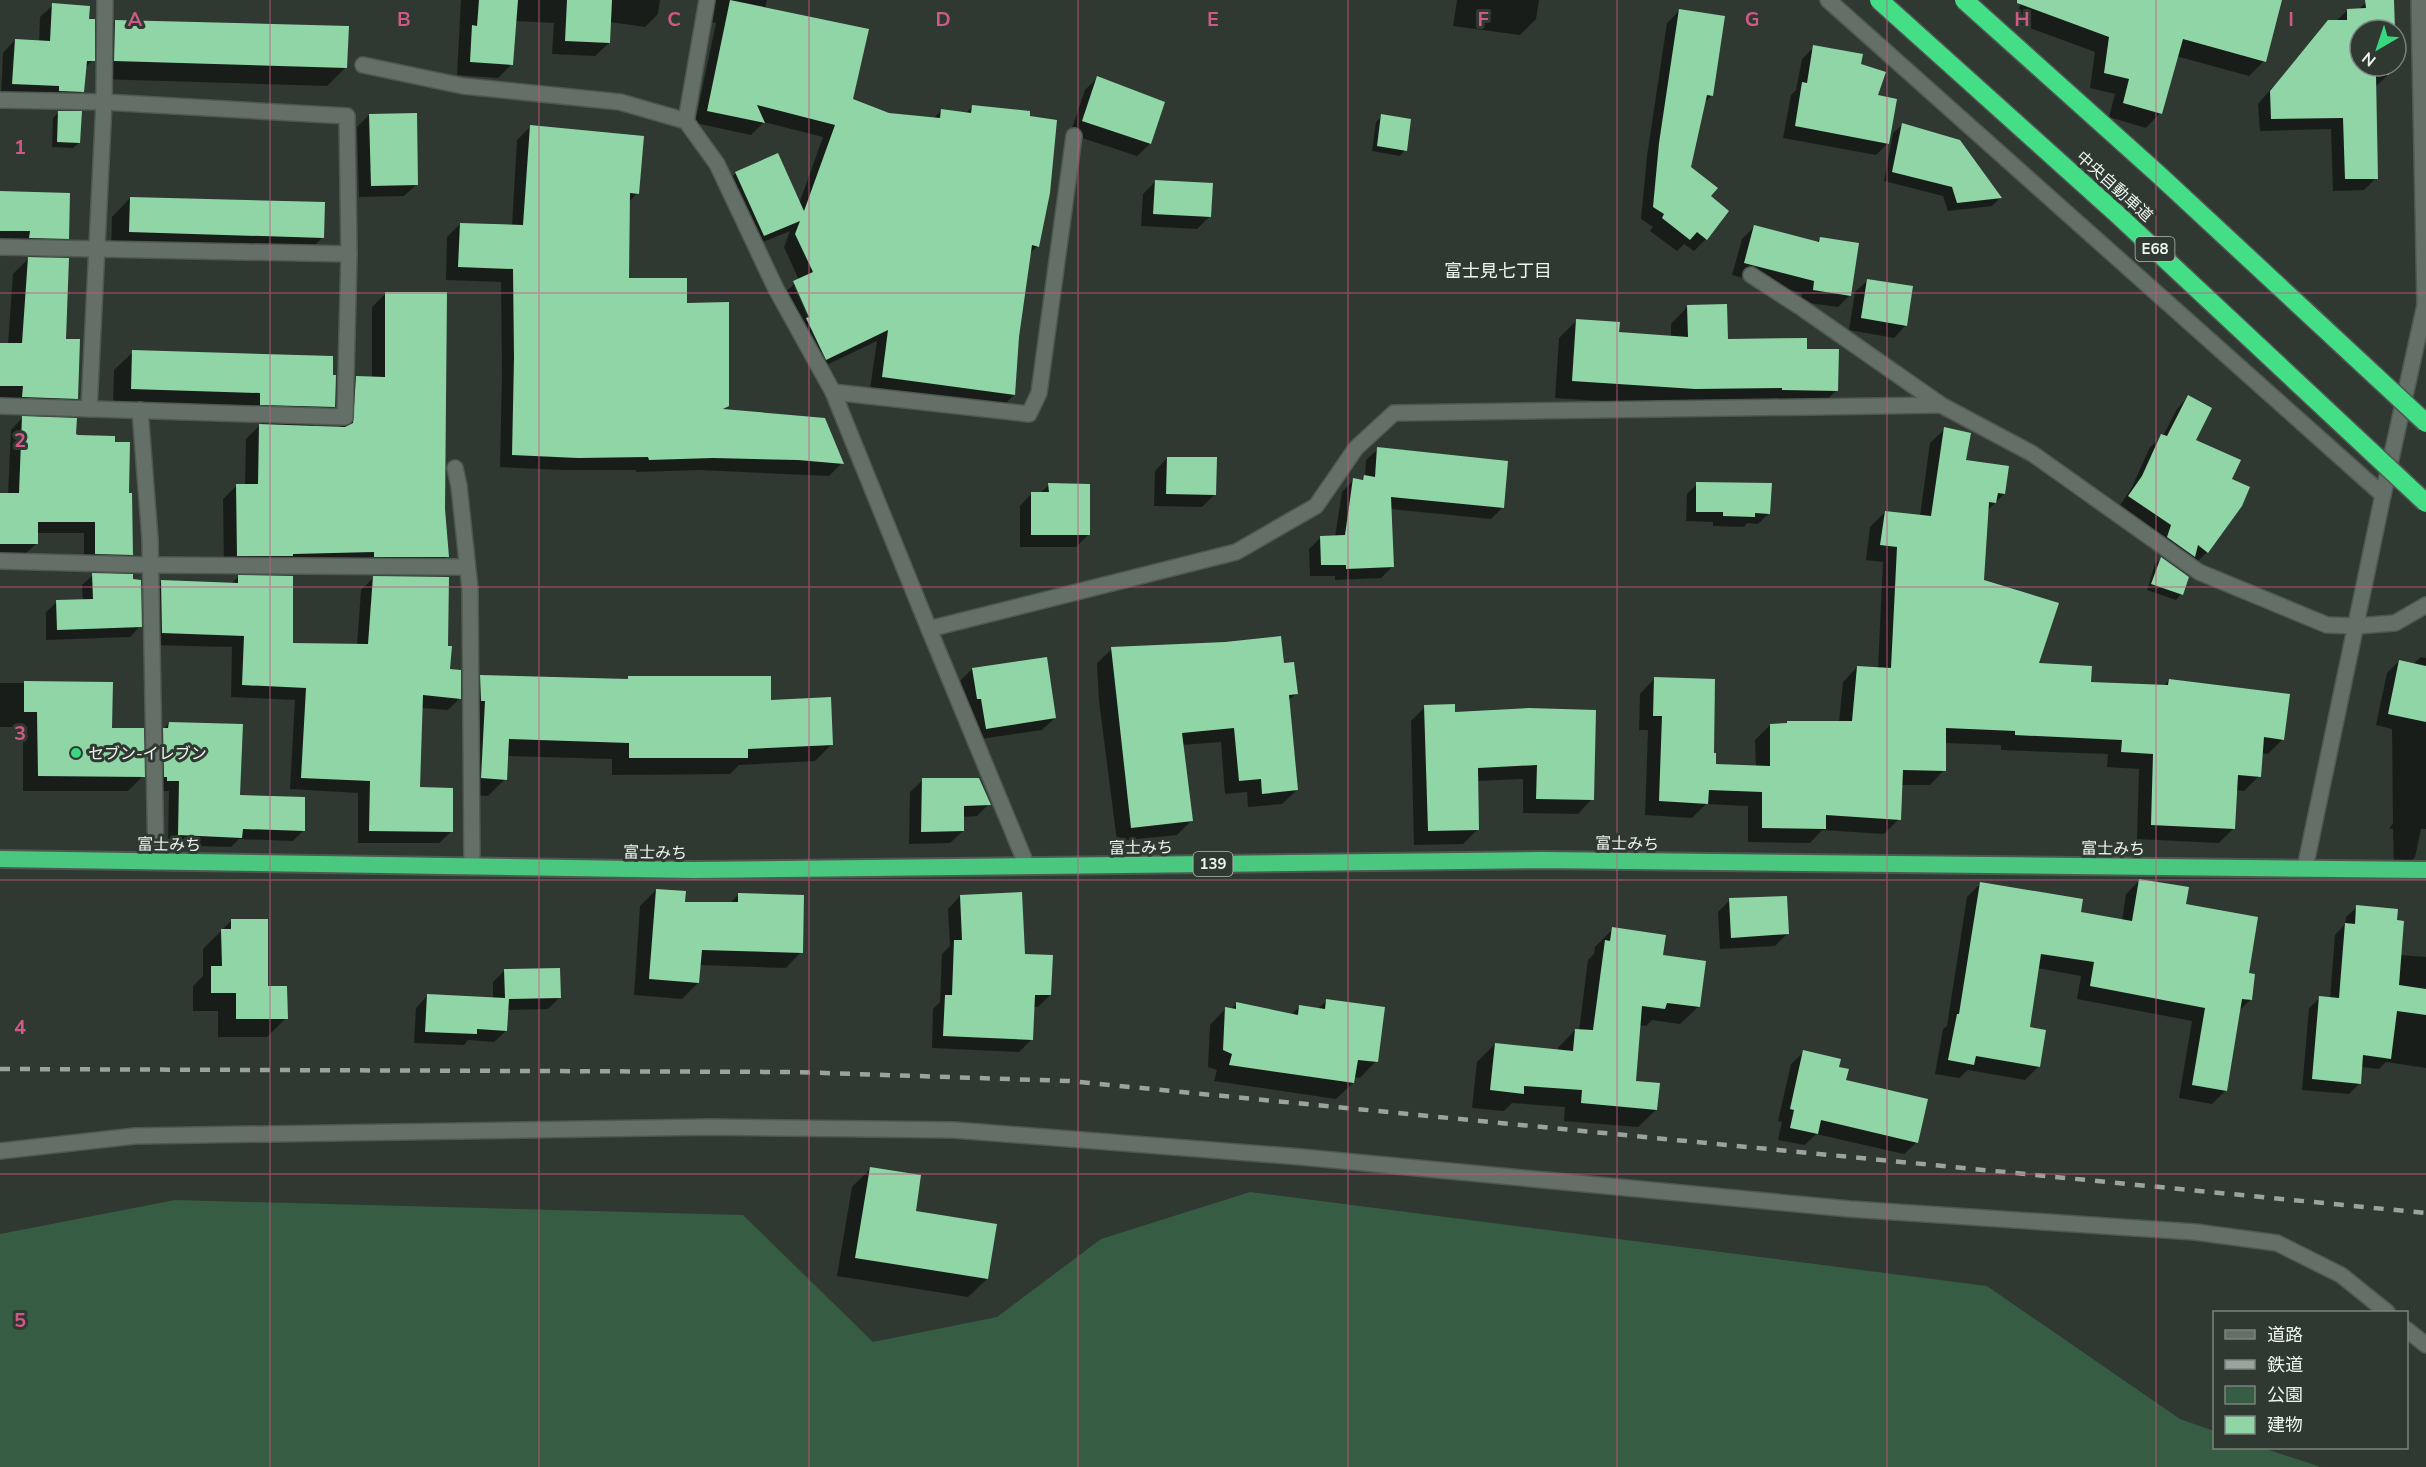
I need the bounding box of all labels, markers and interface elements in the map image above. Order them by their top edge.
text: A [128,6,143,33]
text: B [397,6,411,33]
text: C [667,6,681,33]
text: D [935,6,951,33]
text: E [1207,6,1219,33]
text: F [1477,6,1489,33]
text: G [1745,6,1759,33]
text: H [2014,6,2030,33]
text: I [2288,6,2294,33]
north arrow [2348,18,2408,78]
text: N [2358,47,2381,71]
text: 1 [14,134,26,161]
street label: 中央自動車道 [2071,146,2157,227]
road number: E68 [2136,237,2174,261]
district label: 富士見七丁目 [1444,259,1552,283]
text: 2 [14,427,26,454]
text: 3 [14,720,26,747]
place label: セブン-イレブン [88,743,207,765]
marker: セブン-イレブン [69,746,83,760]
street label: 富士みち [1595,832,1659,856]
street label: 富士みち [137,833,201,857]
street label: 富士みち [1109,836,1173,860]
street label: 富士みち [2081,837,2145,861]
street label: 富士みち [623,841,687,865]
road number: 139 [1194,852,1232,876]
text: 4 [14,1014,26,1041]
text: 5 [14,1307,26,1334]
legend [2213,1311,2408,1449]
text: 道路 [2267,1323,2303,1347]
text: 鉄道 [2267,1353,2303,1377]
text: 公園 [2267,1383,2303,1407]
text: 建物 [2267,1413,2303,1437]

